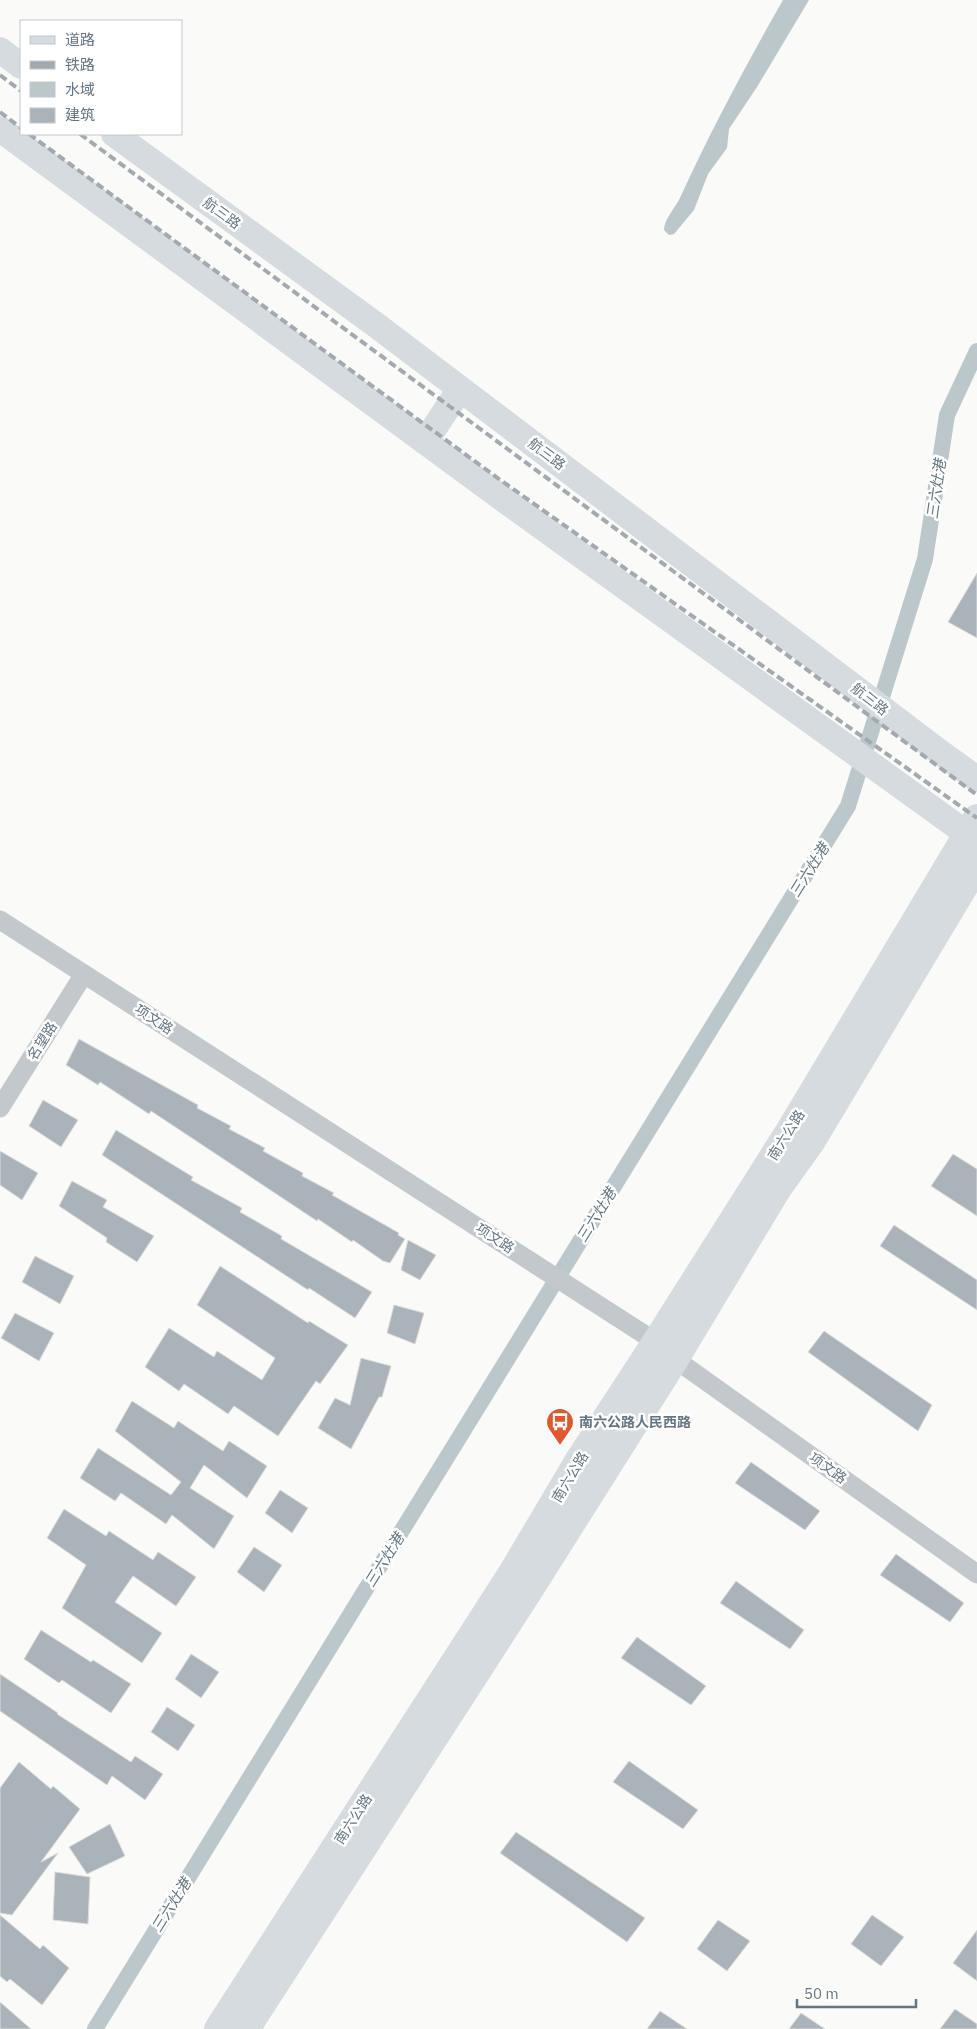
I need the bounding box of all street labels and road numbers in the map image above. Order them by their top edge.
street label: 航三路 [200,193,244,233]
street label: 航三路 [525,434,569,474]
street label: 航三路 [848,679,892,719]
street label: 项文路 [131,1000,177,1038]
street label: 名望路 [23,1018,61,1064]
street label: 南六公路 [764,1106,808,1164]
street label: 项文路 [472,1219,518,1257]
street label: 南六公路 [548,1448,592,1506]
street label: 项文路 [806,1449,850,1487]
street label: 南六公路 [330,1791,376,1847]

